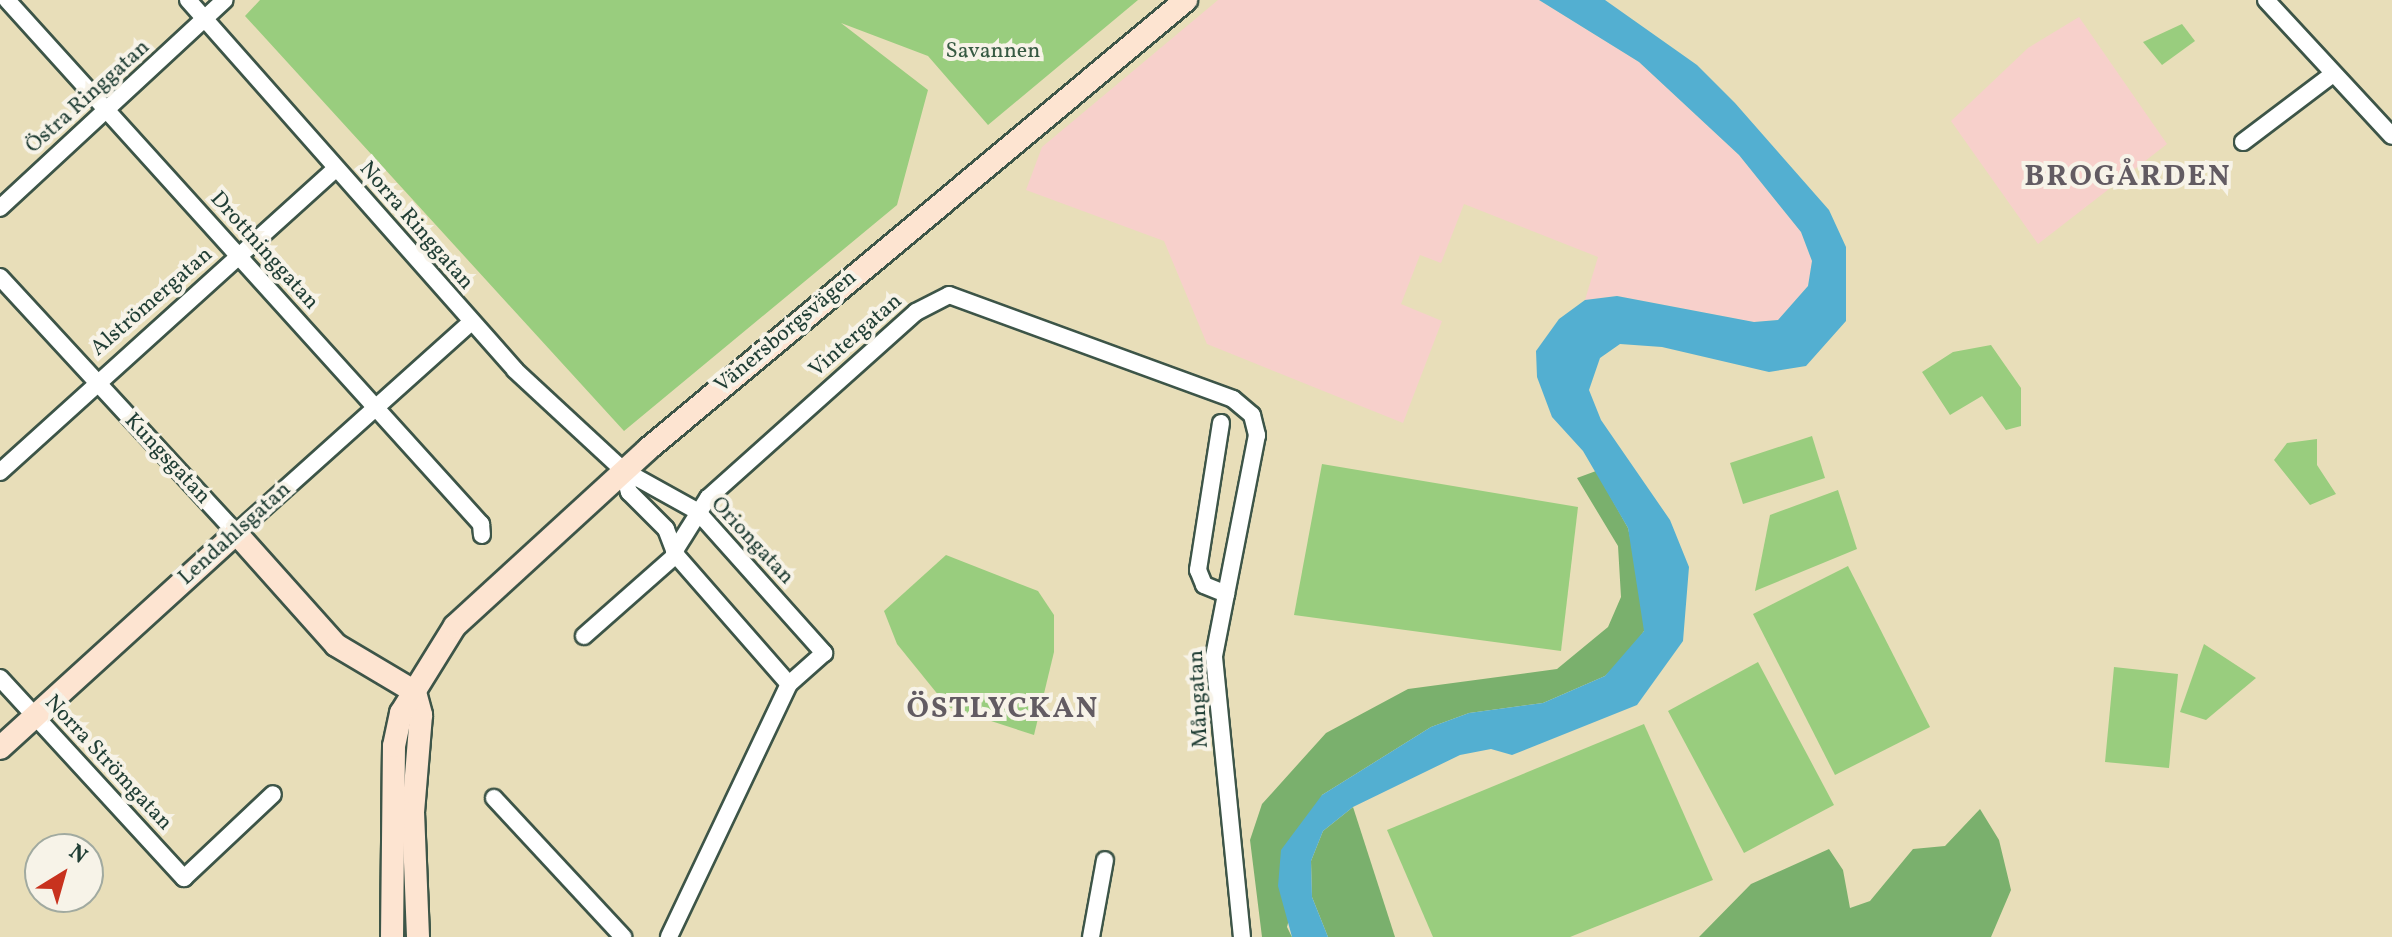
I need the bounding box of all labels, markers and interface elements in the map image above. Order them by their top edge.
street label: Östra Ringgatan [21,34,155,160]
park label: Savannen [946,39,1040,65]
street label: Norra Ringgatan [353,156,479,296]
district label: BROGÅRDEN [2024,159,2232,195]
street label: Drottninggatan [204,186,324,316]
street label: Alströmergatan [86,242,218,362]
street label: Vänersborgsvägen [710,265,862,399]
street label: Vintergatan [804,288,908,384]
street label: Kungsgatan [118,408,216,510]
street label: Lendahlsgatan [173,477,297,591]
street label: Oriongatan [705,492,799,590]
street label: Mångatan [1183,649,1215,749]
street label: Norra Strömgatan [38,690,178,836]
district label: ÖSTLYCKAN [906,691,1100,727]
north arrow [24,833,104,913]
text: N [62,838,93,872]

